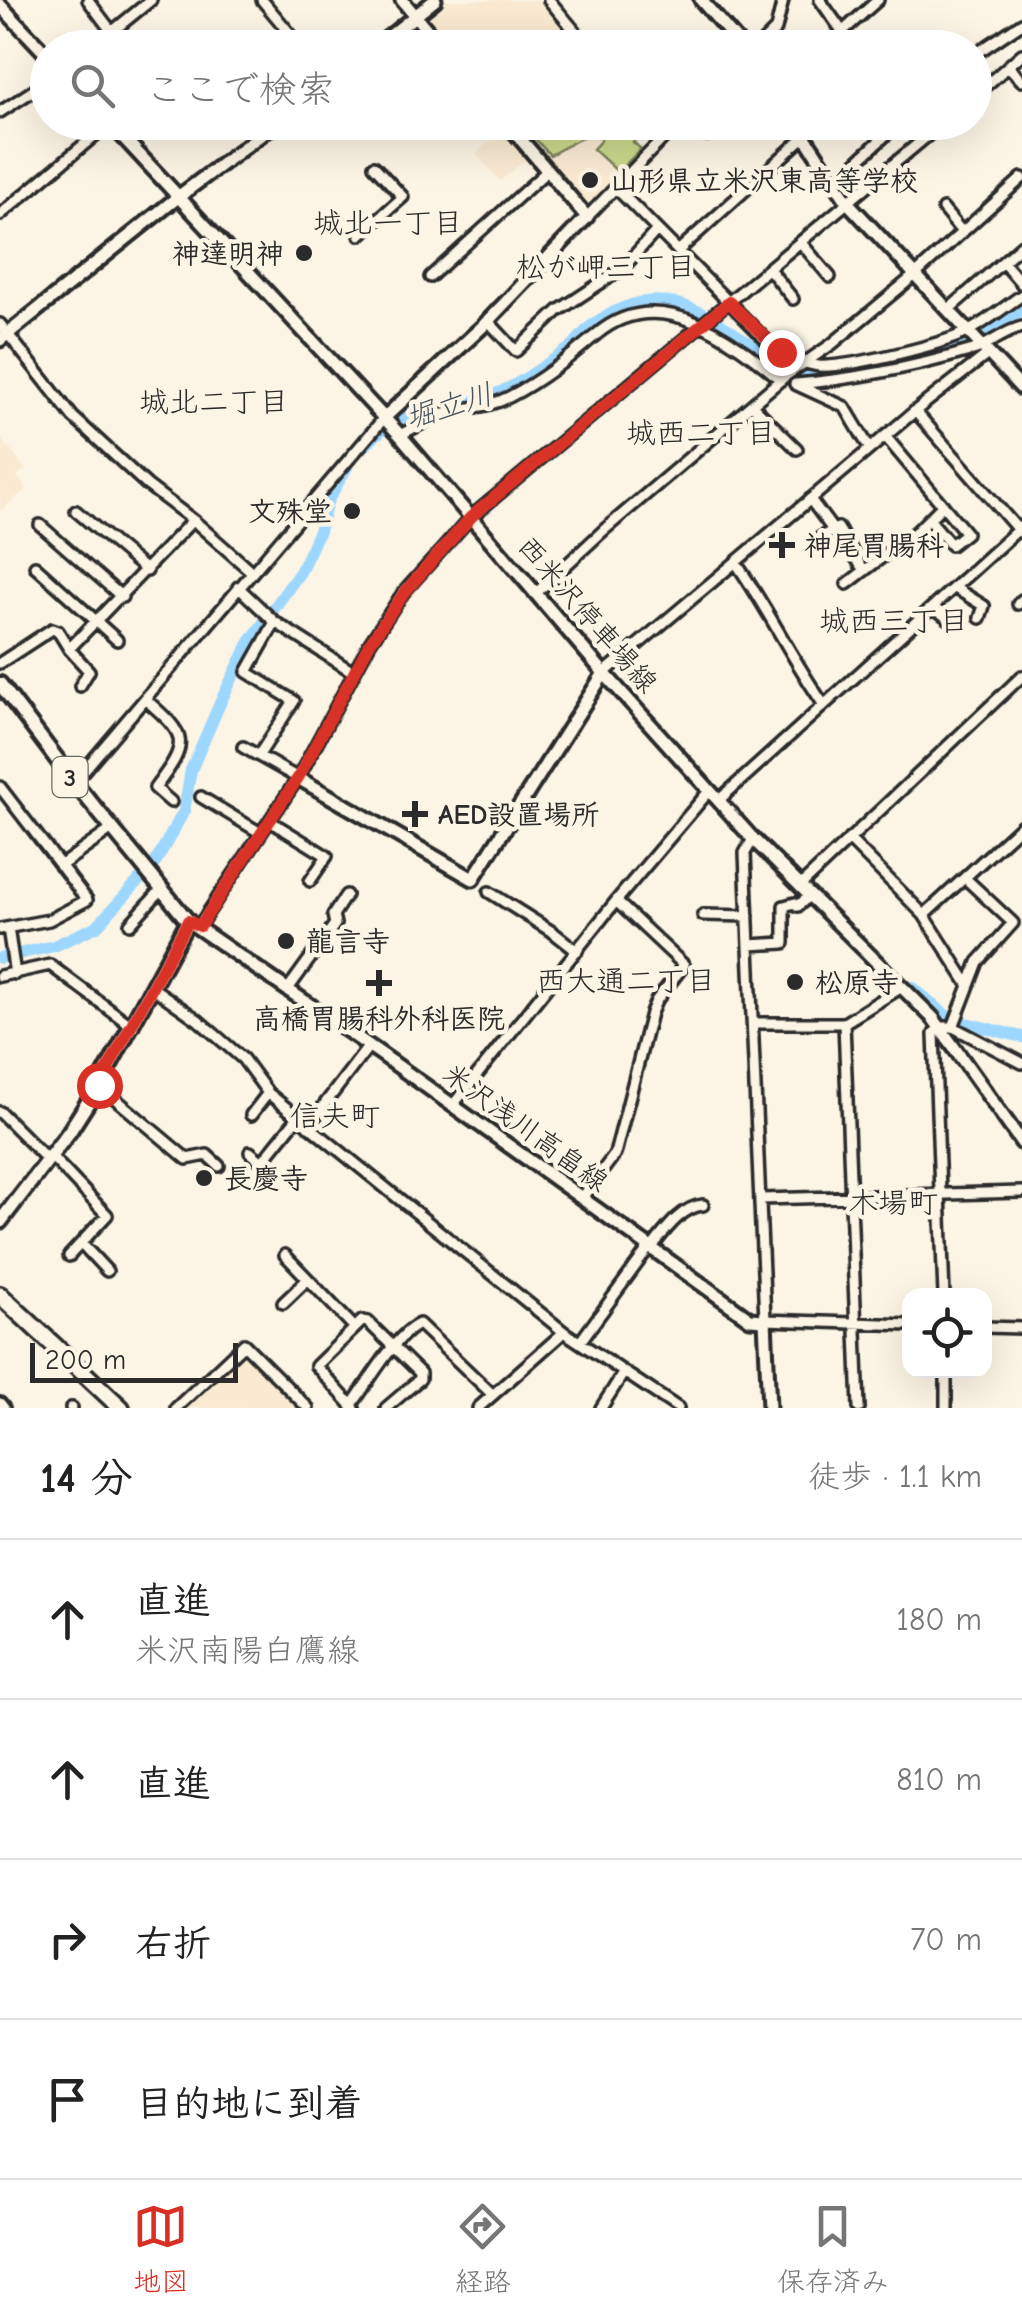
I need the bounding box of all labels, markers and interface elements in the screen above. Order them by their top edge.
search box [30,30,992,140]
icon: search [65,58,120,113]
text: ここで検索 [145,68,335,112]
place label: 山形県立米沢東高等学校 [610,165,918,197]
marker: 山形県立米沢東高等学校 [579,169,601,191]
district label: 城北一丁目 [313,206,463,241]
place label: 神達明神 [172,238,284,270]
marker: 神達明神 [293,242,315,264]
district label: 松が岬三丁目 [516,250,696,285]
route end [759,330,805,376]
water label: 堀立川 [401,377,497,436]
district label: 城北二丁目 [139,385,289,420]
district label: 城西二丁目 [626,416,776,451]
place label: 文殊堂 [248,496,332,528]
marker: 文殊堂 [341,500,363,522]
street label: 西米沢停車場線 [511,530,664,699]
place label: 神尾胃腸科 [804,530,944,562]
marker: 神尾胃腸科 [769,532,795,558]
district label: 城西三丁目 [819,604,969,639]
road number: 3 [52,757,88,797]
place label: AED設置場所 [438,799,600,831]
marker: AED設置場所 [402,801,428,827]
place label: 龍言寺 [306,926,390,958]
marker: 龍言寺 [275,930,297,952]
district label: 西大通二丁目 [536,964,716,999]
place label: 松原寺 [815,967,899,999]
marker: 高橋胃腸科外科医院 [366,970,392,996]
marker: 松原寺 [784,971,806,993]
place label: 高橋胃腸科外科医院 [253,1003,505,1035]
street label: 米沢浅川高畠線 [437,1057,614,1198]
route start [77,1063,123,1109]
district label: 信夫町 [290,1099,380,1134]
place label: 長慶寺 [224,1163,308,1195]
marker: 長慶寺 [193,1167,215,1189]
district label: 木場町 [848,1186,938,1221]
map controls [902,1288,992,1378]
button: locate [902,1288,992,1378]
scale bar [30,1338,238,1382]
text: 200 m [45,1344,126,1376]
text: 14 分 [40,1454,133,1503]
text: 徒歩 · 1.1 km [808,1458,982,1495]
text: 直進 [135,1579,211,1623]
icon: ahead [40,1592,95,1647]
text: 180 m [896,1601,982,1638]
text: 米沢南陽白鷹線 [135,1632,359,1669]
icon: ahead [40,1752,95,1807]
text: 810 m [896,1761,982,1798]
text: 直進 [135,1762,211,1806]
icon: right [40,1912,95,1967]
text: 70 m [910,1921,982,1958]
text: 右折 [135,1922,211,1966]
icon: arrive [40,2072,95,2127]
text: 目的地に到着 [135,2082,363,2126]
tab: 地図 [133,2199,189,2299]
tab: 経路 [455,2199,511,2299]
tab: 保存済み [777,2199,889,2299]

